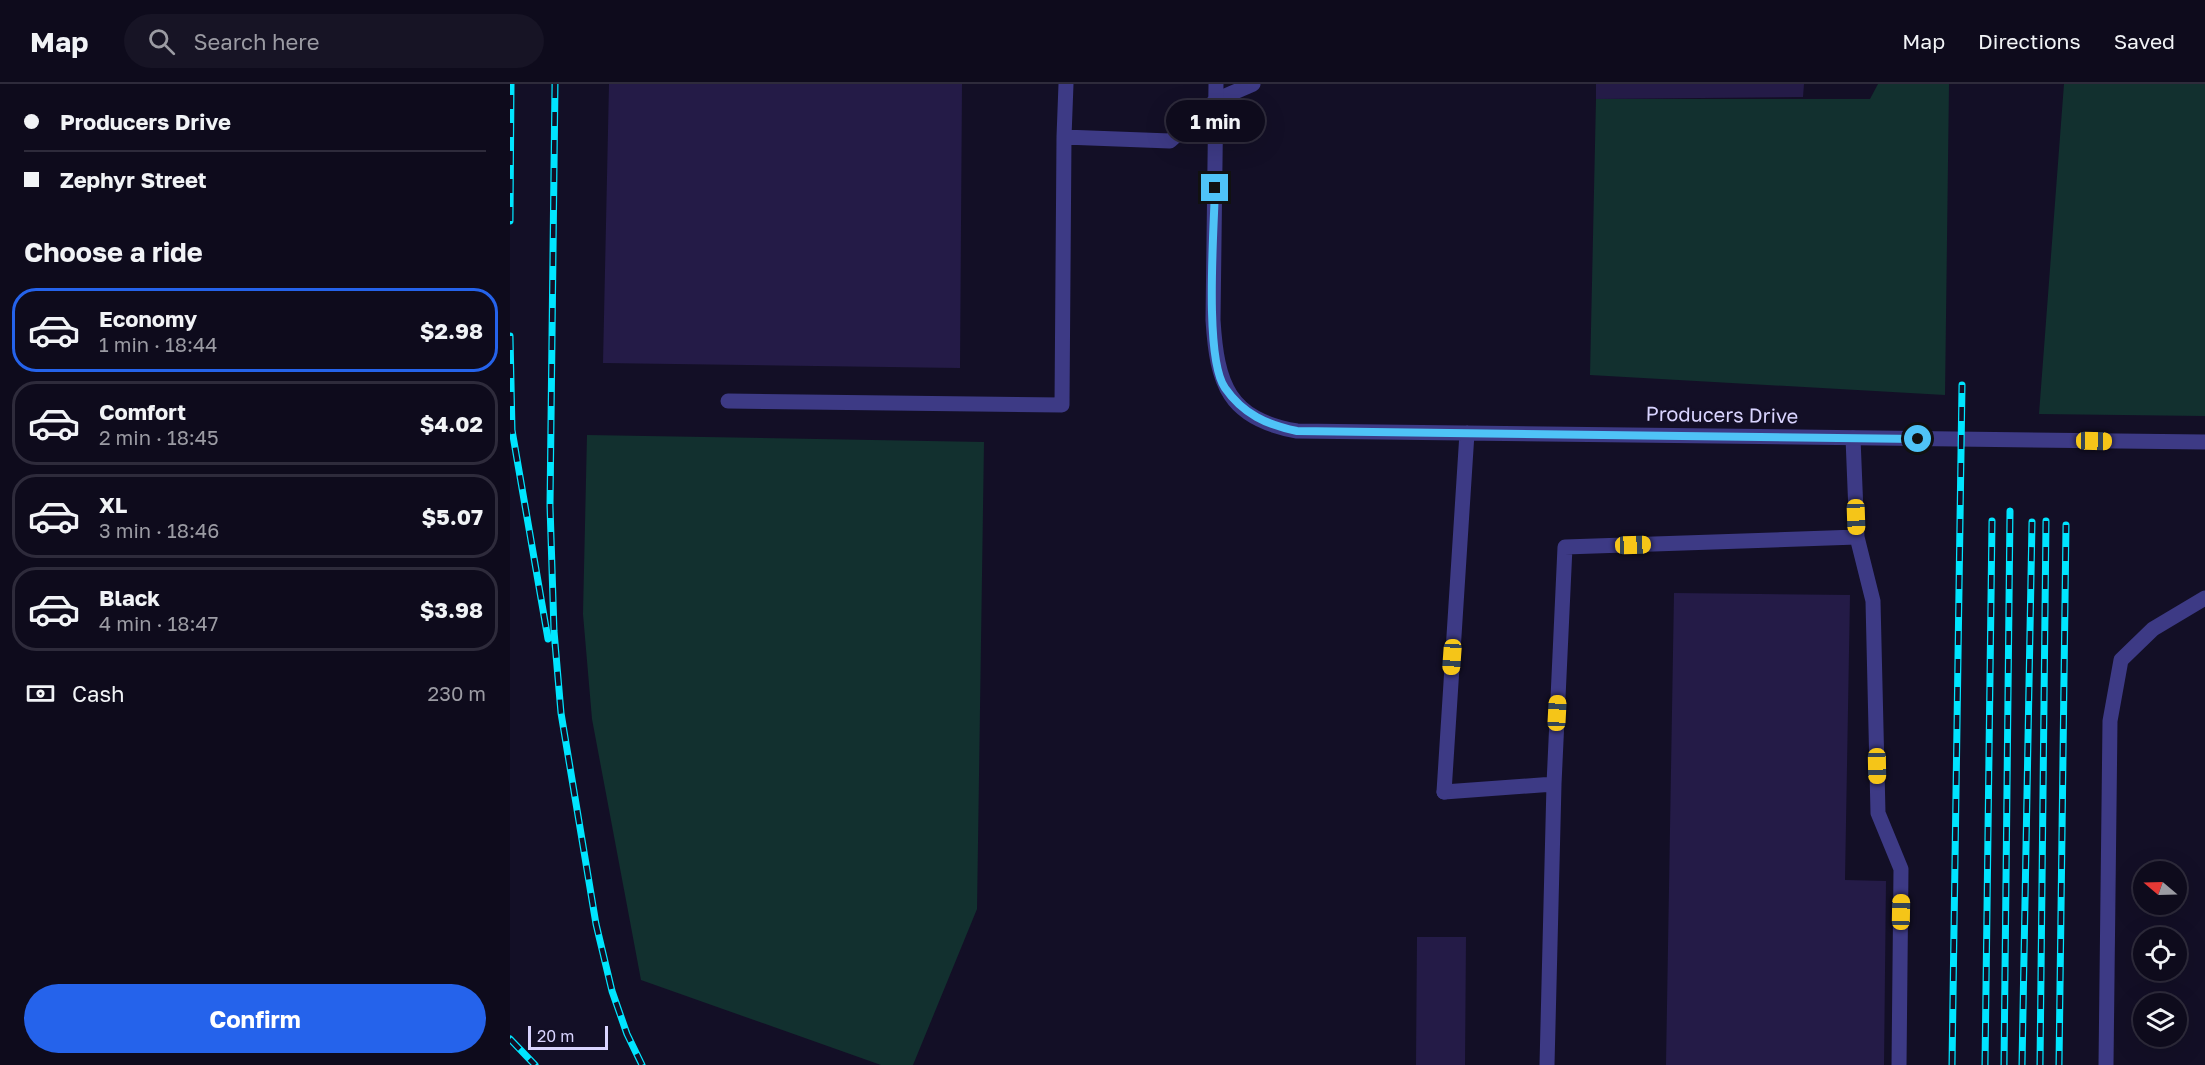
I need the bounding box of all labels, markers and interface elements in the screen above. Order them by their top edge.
search box [124,14,544,68]
text: Map [30,25,88,58]
icon: search [145,25,178,58]
text: Search here [193,28,319,55]
text: Map [1902,28,1945,54]
text: Directions [1978,28,2081,54]
text: Saved [2114,28,2175,54]
callout: 1 min [1166,101,1264,143]
text: Producers Drive [60,108,231,135]
text: 1 min [1190,109,1241,133]
text: Zephyr Street [60,166,207,193]
route end [1201,174,1228,201]
text: Choose a ride [24,236,203,268]
icon: car [27,303,81,357]
text: Economy [99,305,197,332]
text: $2.98 [420,317,483,344]
text: 1 min · 18:44 [99,332,217,356]
icon: car [27,396,81,450]
text: Comfort [99,398,186,425]
street label: Producers Drive [1646,401,1798,427]
text: $4.02 [420,410,483,437]
text: 2 min · 18:45 [99,425,219,449]
route start [1904,425,1931,452]
car [2076,432,2112,450]
icon: car [27,489,81,543]
text: XL [99,491,127,518]
car [1846,499,1866,535]
text: $5.07 [422,503,483,530]
text: 3 min · 18:46 [99,518,219,542]
car [1615,535,1651,555]
icon: car [27,582,81,636]
text: Black [99,584,160,611]
text: $3.98 [420,596,483,623]
text: 4 min · 18:47 [99,611,218,635]
car [1442,638,1462,676]
icon: cash [24,677,57,710]
text: Cash [72,680,125,707]
text: 230 m [428,681,486,705]
car [1547,695,1567,731]
car [1868,748,1886,784]
north arrow [2133,861,2187,915]
map controls [2133,861,2187,1047]
car [1892,894,1910,930]
button: locate [2133,927,2187,981]
button: Confirm [24,984,486,1053]
button: layers [2133,993,2187,1047]
scale bar [528,1023,608,1050]
text: 20 m [537,1026,574,1046]

